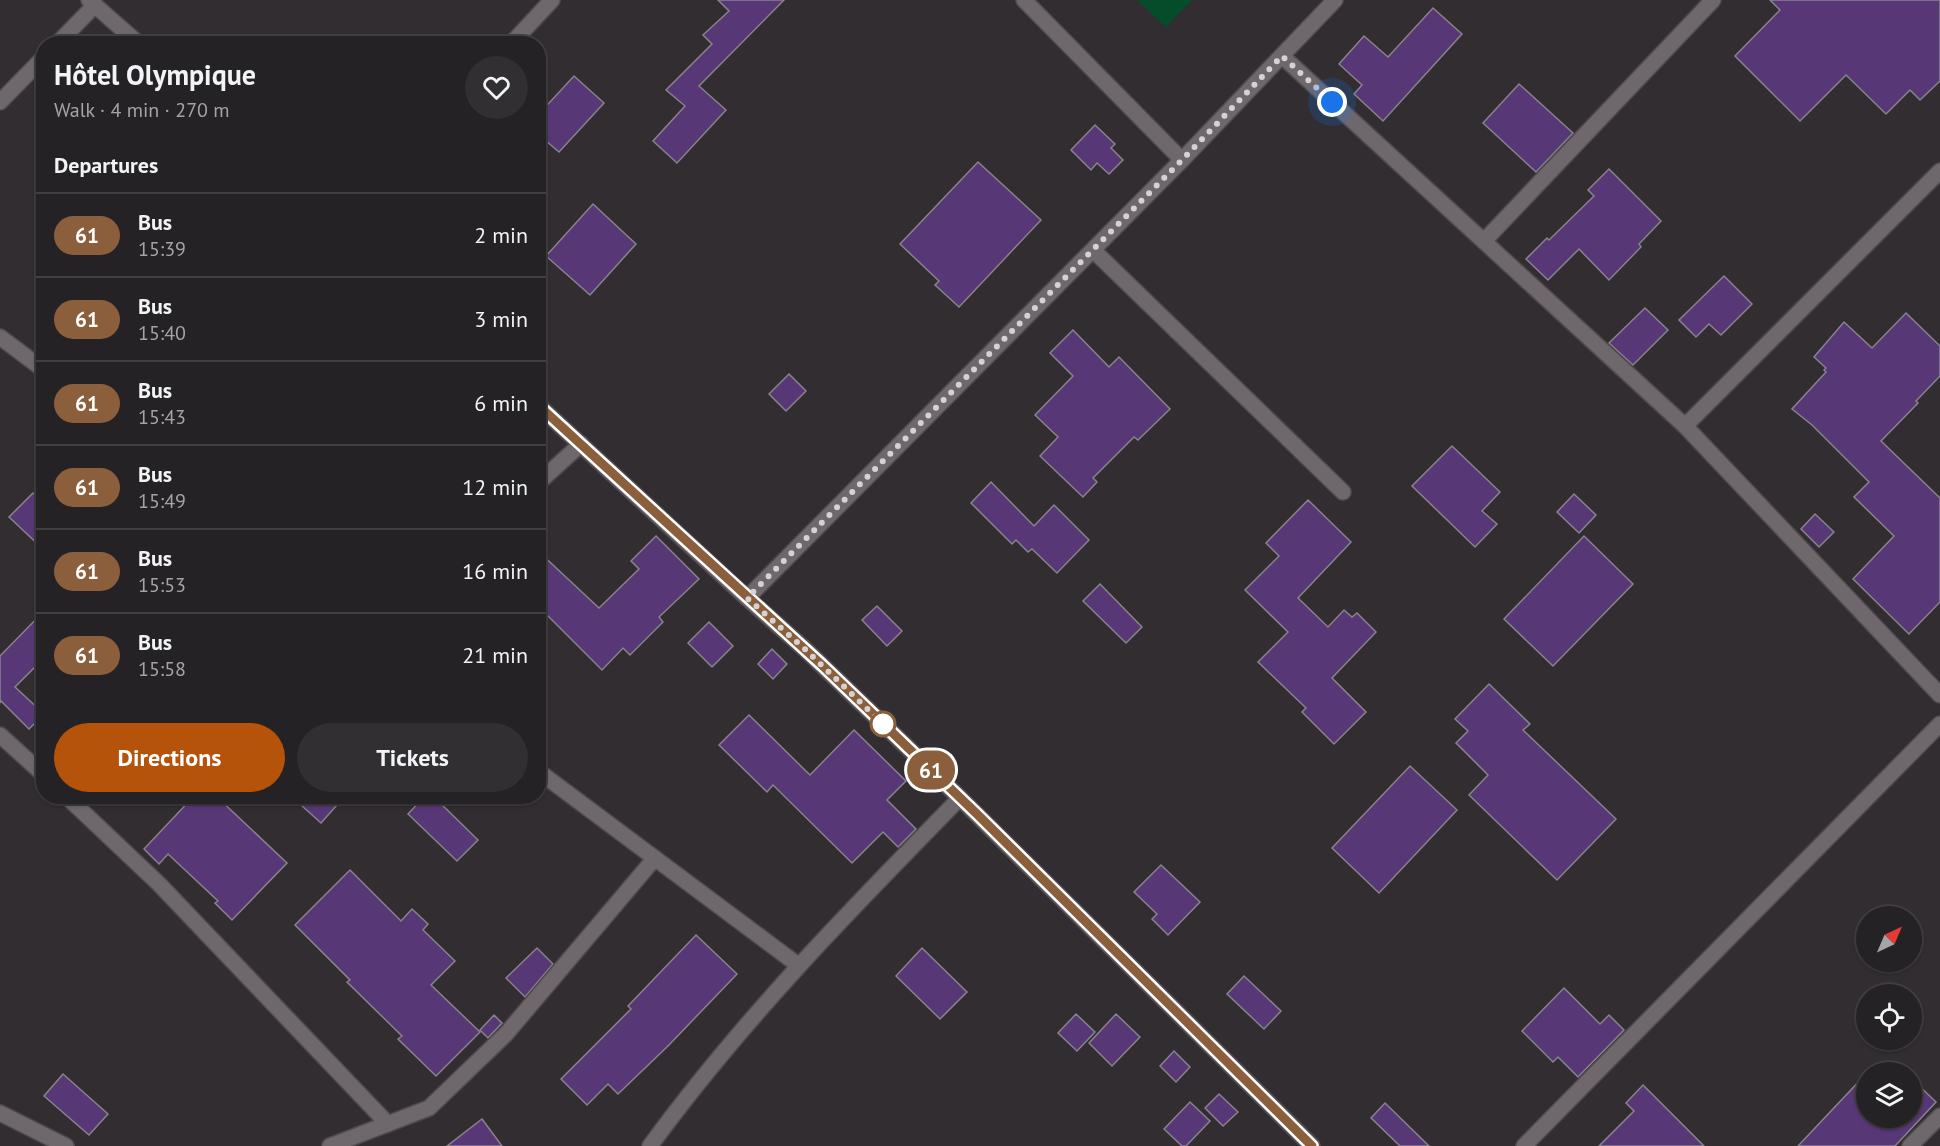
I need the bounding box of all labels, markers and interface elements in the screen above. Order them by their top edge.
text: Hôtel Olympique [54,56,256,93]
button: heart [465,56,528,119]
your location [1317,87,1347,117]
text: Walk · 4 min · 270 m [54,97,230,123]
text: Departures [54,151,158,179]
text: Bus [138,208,172,236]
text: 2 min [474,221,528,249]
text: 61 [75,222,99,249]
text: 15:39 [138,236,186,262]
text: Bus [138,292,172,320]
text: 3 min [474,305,528,333]
text: 61 [75,306,99,333]
text: 15:40 [138,320,186,346]
text: Bus [138,376,172,404]
text: 6 min [474,389,528,417]
text: 61 [75,390,99,417]
text: 15:43 [138,404,186,430]
text: Bus [138,460,172,488]
text: 12 min [462,473,528,501]
text: 61 [75,474,99,501]
text: 15:49 [138,488,186,514]
text: Bus [138,544,172,572]
text: 16 min [462,557,528,585]
text: 61 [75,558,99,585]
text: 15:53 [138,572,186,598]
text: Bus [138,628,172,656]
text: 21 min [462,641,528,669]
text: 61 [75,642,99,669]
text: 15:58 [138,656,186,682]
unlabelled marker [870,711,896,737]
button: Directions [54,723,285,792]
button: Tickets [297,723,528,792]
line badge: 61 [904,750,958,790]
text: 61 [919,757,943,784]
north arrow [1856,906,1922,972]
map controls [1856,906,1922,1128]
button: locate [1856,984,1922,1050]
button: layers [1856,1062,1922,1128]

